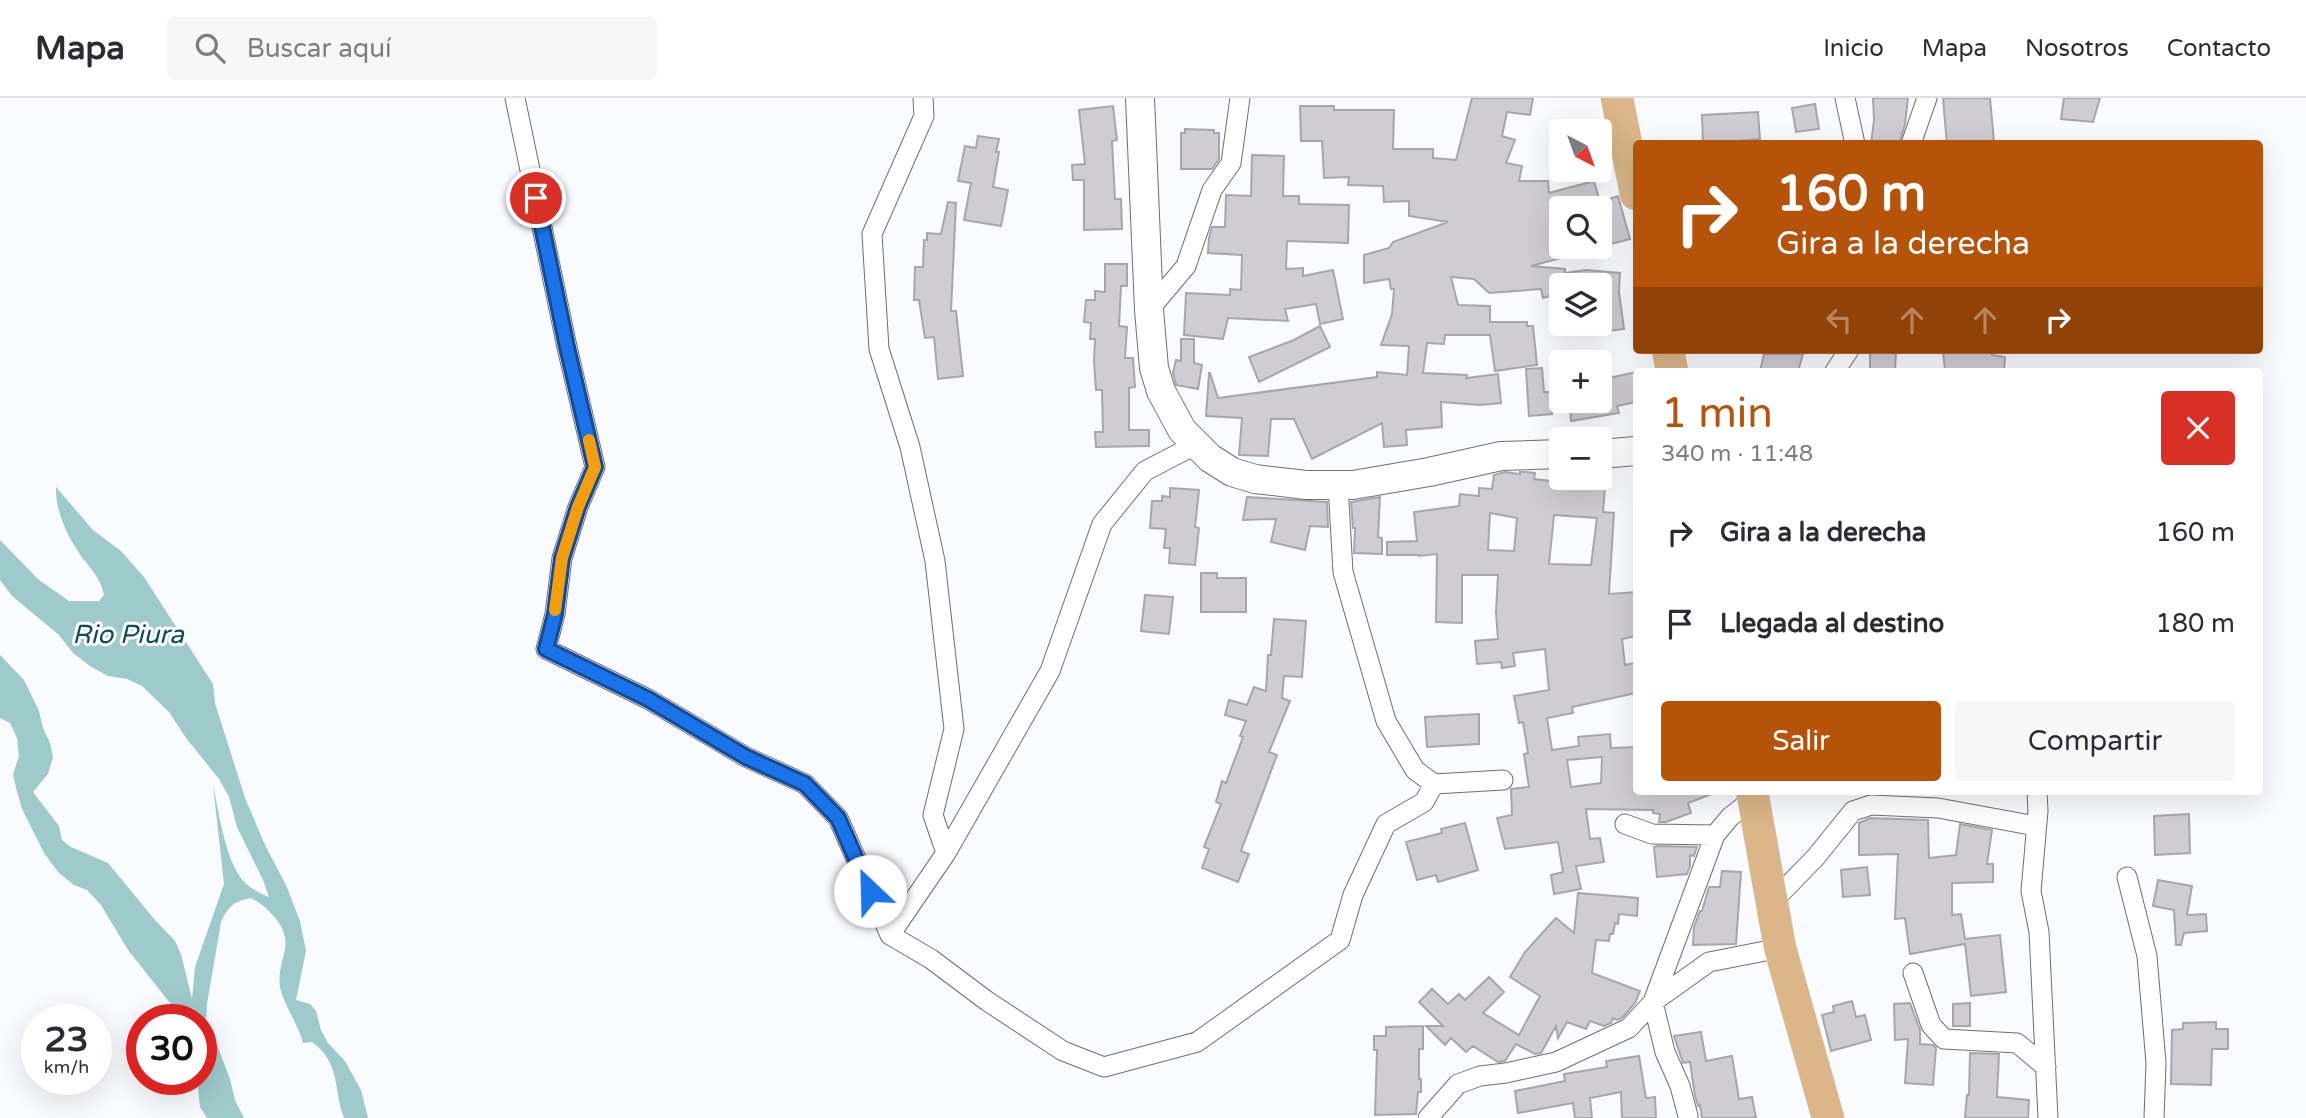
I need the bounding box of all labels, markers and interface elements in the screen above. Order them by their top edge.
search box [167,17,657,80]
text: Mapa [35,29,125,68]
icon: search [191,29,229,67]
text: Buscar aquí [247,33,391,64]
text: Inicio [1823,34,1884,63]
text: Mapa [1922,34,1987,63]
text: Nosotros [2025,34,2129,63]
text: Contacto [2167,34,2271,63]
north arrow [1549,119,1612,182]
map controls [1549,119,1612,490]
text: 160 m [1776,165,1926,224]
pin [506,168,566,228]
icon: right [1661,168,1752,259]
icon: arrive [517,179,555,217]
button: search [1549,196,1612,259]
text: Gira a la derecha [1776,225,2030,263]
button: layers [1549,273,1612,336]
icon: left [1820,301,1858,339]
icon: ahead [1893,301,1931,339]
icon: ahead [1966,301,2004,339]
icon: right [2039,301,2077,339]
button: + [1549,350,1612,413]
text: 1 min [1661,388,1773,439]
button: close [2161,391,2235,465]
button: − [1549,427,1612,490]
text: 340 m · 11:48 [1661,440,1813,468]
icon: right [1661,514,1699,552]
text: Gira a la derecha [1720,517,1926,548]
text: 160 m [2155,517,2235,548]
icon: arrive [1661,605,1699,643]
text: Llegada al destino [1720,608,1944,639]
text: 180 m [2155,608,2235,639]
water label: Rio Piura [72,619,185,650]
button: Salir [1661,701,1941,781]
button: Compartir [1955,701,2235,781]
position arrow [833,854,907,928]
speed limit sign: 30 [126,1004,217,1095]
text: 23 [45,1019,88,1061]
text: km/h [44,1056,89,1078]

